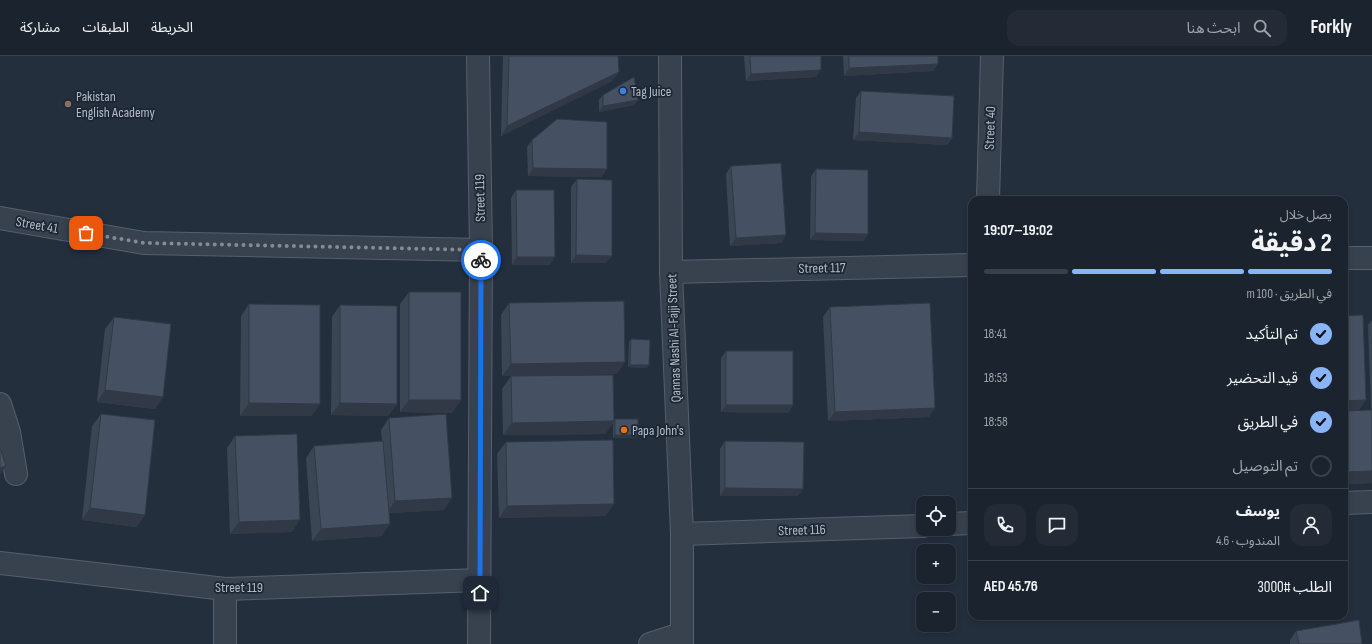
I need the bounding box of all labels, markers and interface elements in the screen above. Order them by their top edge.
search box [1007,10,1287,46]
text: Forkly [1311,16,1352,39]
icon: search [1251,17,1273,39]
text: مشاركة [20,19,60,36]
text: الطبقات [82,19,129,36]
text: الخريطة [151,19,193,36]
text: ابحث هنا [1186,19,1241,38]
place label: Tag Juice [631,83,671,100]
marker: Tag Juice [618,86,628,96]
place label: Pakistan English Academy [76,88,155,121]
marker: Pakistan English Academy [63,99,73,109]
street label: Street 40 [981,106,999,150]
street label: Street 119 [471,174,489,222]
text: يصل خلال [1280,207,1332,223]
street label: Street 41 [15,213,60,237]
pin [69,216,103,250]
text: 19:02–19:07 [984,221,1053,240]
icon: bag [75,222,97,244]
text: 2 دقيقة [1251,228,1332,259]
courier [461,240,501,280]
icon: bike [470,249,492,271]
street label: Street 117 [798,259,846,277]
street label: Qannas Nashi Al-Fajji Street [663,273,685,403]
text: في الطريق · 100 m [1246,286,1332,302]
icon: check [1310,323,1332,345]
text: تم التأكيد [1246,325,1298,344]
text: 18:41 [984,326,1007,342]
icon: check [1310,367,1332,389]
text: قيد التحضير [1227,369,1298,388]
text: 18:53 [984,370,1007,386]
icon: check [1310,411,1332,433]
text: في الطريق [1238,413,1298,432]
text: 18:58 [984,414,1008,430]
place label: Papa John's [632,422,684,439]
marker: Papa John's [619,425,629,435]
text: تم التوصيل [1232,457,1298,476]
map controls [916,496,956,632]
button: locate [916,496,956,536]
text: يوسف [1236,502,1280,521]
button: phone [984,504,1026,546]
button: chat [1036,504,1078,546]
button: person [1290,504,1332,546]
street label: Street 116 [778,521,826,539]
text: المندوب · 4.6 [1216,533,1280,549]
button: + [916,544,956,584]
pin [463,576,497,610]
text: AED 45.76 [984,577,1038,596]
text: الطلب #3000 [1257,578,1332,597]
street label: Street 119 [215,579,263,596]
icon: home [469,582,491,604]
button: − [916,592,956,632]

